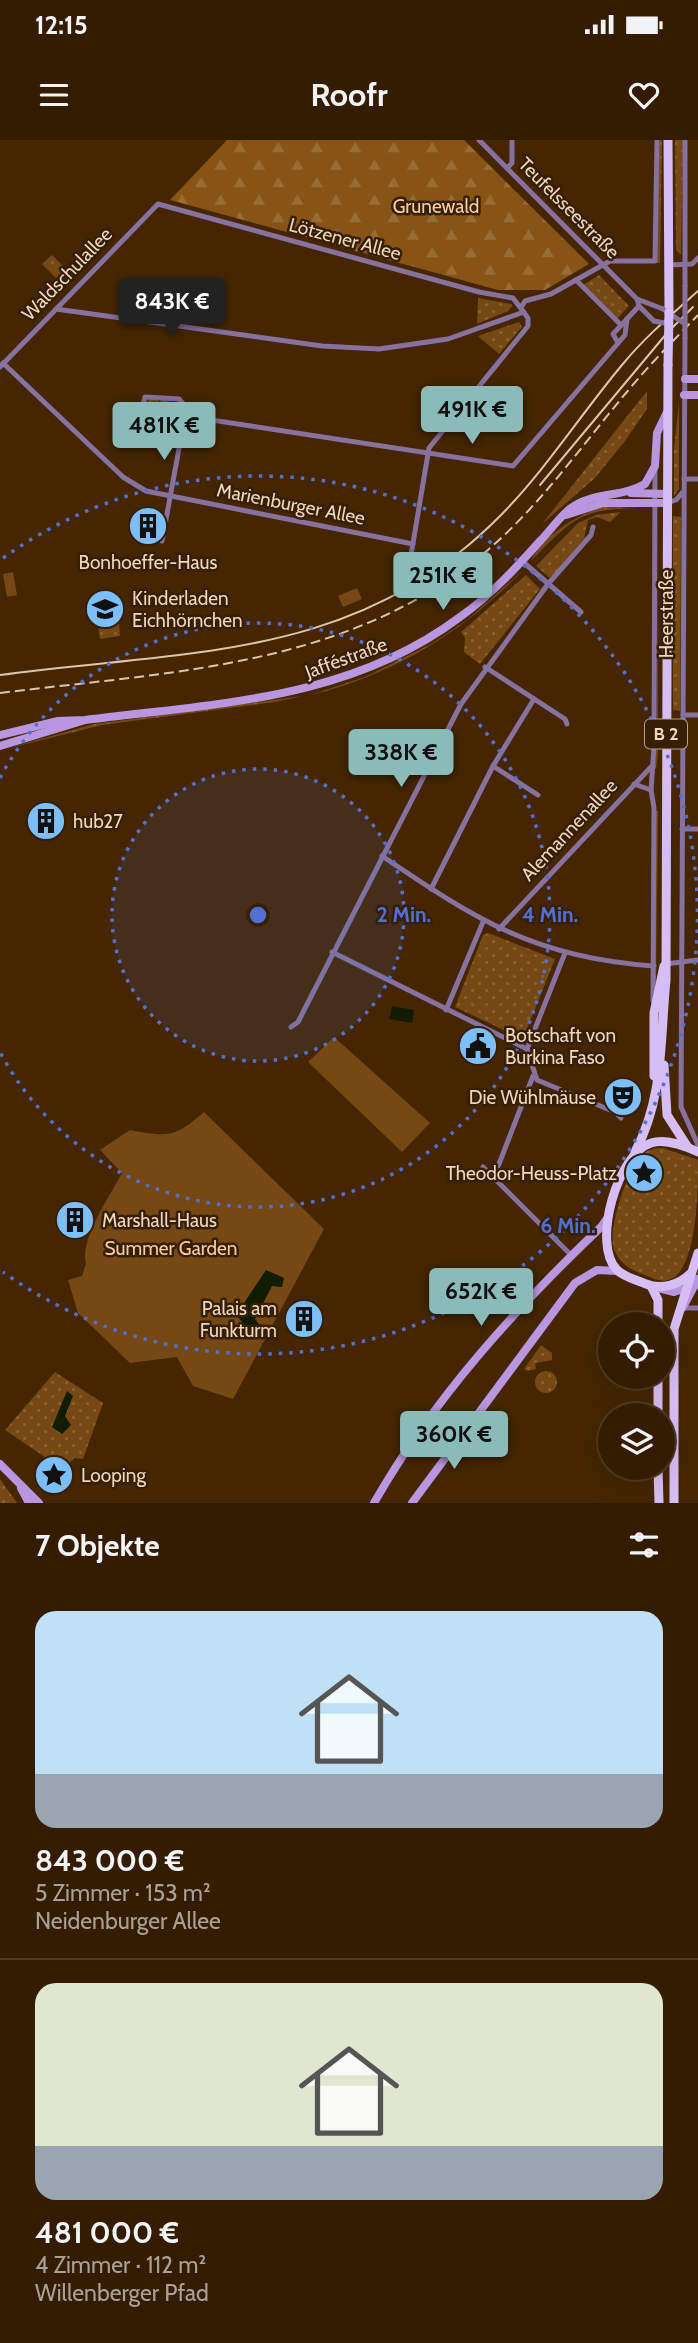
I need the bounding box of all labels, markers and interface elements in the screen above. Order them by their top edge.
text: 12:15 [35,9,88,41]
text: Roofr [310,75,388,114]
icon: menu [35,76,73,114]
icon: heart [625,76,663,114]
street label: Teufelsseestraße [514,153,625,264]
park label: Grunewald [393,195,479,218]
street label: Lötzener Allee [286,213,404,265]
street label: Waldschulallee [17,223,117,325]
pin: 843K € [115,278,229,338]
text: 843K € [135,287,209,315]
pin: 491K € [415,386,529,446]
text: 491K € [437,395,507,423]
pin: 481K € [107,402,221,462]
text: 481K € [128,411,200,439]
street label: Marienburger Allee [215,478,367,530]
building icon: Bonhoeffer-Haus [127,505,169,547]
place label: Bonhoeffer-Haus [79,551,218,574]
pin: 251K € [386,552,500,612]
text: 251K € [409,561,477,589]
street label: Heerstraße [655,569,678,658]
place label: Kinderladen Eichhörnchen [132,587,243,632]
school or university icon: Kinderladen Eichhörnchen [84,588,126,630]
street label: Jafféstraße [301,632,390,684]
road number: B 2 [645,720,687,748]
pin: 338K € [344,730,458,789]
text: 338K € [364,738,438,766]
street label: Alemannenallee [516,774,622,886]
building icon: hub27 [25,800,67,842]
place label: hub27 [73,810,123,833]
text: 2 Min. [377,902,431,927]
text: 4 Min. [522,902,578,927]
centre of rings [246,903,270,927]
place label: Botschaft von Burkina Faso [505,1024,616,1069]
public building icon: Botschaft von Burkina Faso [457,1025,499,1067]
theatre icon: Die Wühlmäuse [602,1076,644,1118]
place label: Die Wühlmäuse [469,1086,596,1109]
place icon: Theodor-Heuss-Platz [623,1152,665,1194]
place label: Theodor-Heuss-Platz [446,1162,617,1185]
building icon: Marshall-Haus [54,1199,96,1241]
place label: Marshall-Haus [102,1209,217,1232]
text: 6 Min. [540,1213,596,1238]
park label: Summer Garden [105,1237,237,1260]
pin: 652K € [424,1268,538,1328]
text: 652K € [445,1277,517,1305]
place label: Palais am Funkturm [200,1297,277,1342]
building icon: Palais am Funkturm [283,1298,325,1340]
map controls [598,1312,675,1480]
button: locate [598,1312,675,1389]
button: layers [598,1403,675,1480]
pin: 360K € [397,1412,511,1471]
text: 360K € [416,1420,492,1448]
place icon: Looping [33,1454,75,1496]
place label: Looping [81,1464,146,1487]
icon: filters [625,1526,663,1564]
text: 7 Objekte [35,1527,160,1564]
icon: home [286,1656,412,1782]
text: 843 000 € [35,1842,184,1879]
text: 5 Zimmer · 153 m² [35,1879,211,1907]
text: Neidenburger Allee [35,1907,221,1935]
icon: home [286,2028,412,2154]
text: 481 000 € [35,2214,179,2251]
text: 4 Zimmer · 112 m² [35,2251,206,2279]
text: Willenberger Pfad [35,2279,209,2307]

